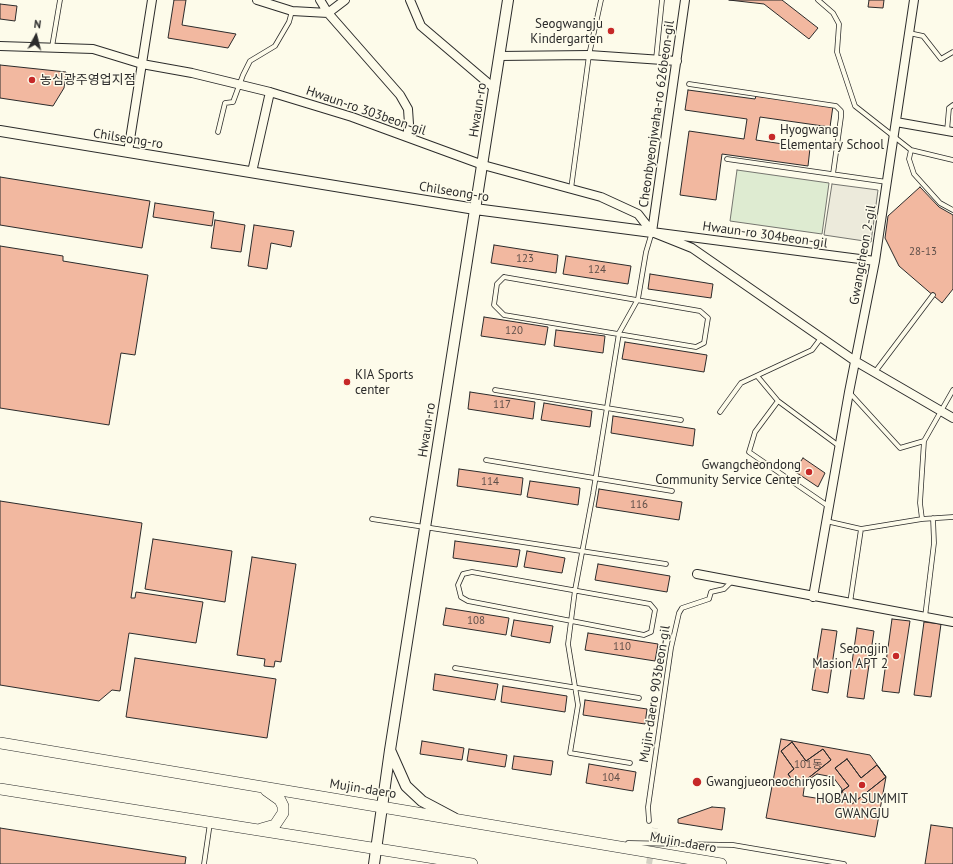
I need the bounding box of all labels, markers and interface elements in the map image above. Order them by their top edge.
north arrow [16,16,56,56]
place label: Seogwangju Kindergarten [530,16,603,47]
text: N [33,17,42,31]
street label: Cheonbyeonjwaha-ro 626beon-gil [636,19,678,209]
marker: Seogwangju Kindergarten [606,26,616,36]
place label: 농심광주영업지점 [40,72,136,88]
marker: 농심광주영업지점 [27,75,37,85]
street label: Hwaun-ro [466,82,490,138]
street label: Hwaun-ro 303beon-gil [304,83,428,139]
place label: Hyogwang Elementary School [780,122,884,153]
street label: Chilseong-ro [92,126,164,152]
marker: Hyogwang Elementary School [767,132,777,142]
street label: Chilseong-ro [418,179,490,205]
street label: Gwangcheon 2-gil [847,204,879,306]
street label: Hwaun-ro 304beon-gil [701,218,829,252]
house number: 28-13 [909,245,937,259]
house number: 123 [516,252,534,266]
house number: 124 [588,263,606,277]
house number: 120 [505,324,523,338]
place label: KIA Sports center [355,367,413,398]
marker: KIA Sports center [342,377,352,387]
house number: 117 [493,398,511,412]
street label: Hwaun-ro [415,402,439,458]
place label: Gwangcheondong Community Service Center [655,457,801,488]
marker: Gwangcheondong Community Service Center [804,467,814,477]
house number: 114 [481,475,499,489]
house number: 116 [630,498,648,512]
house number: 108 [467,614,485,628]
street label: Mujin-daero 903beon-gil [636,624,674,764]
house number: 110 [613,640,631,654]
place label: Seongjin Masion APT 2 [812,641,888,672]
marker: Seongjin Masion APT 2 [891,651,901,661]
house number: 101동 [794,758,822,772]
house number: 104 [602,771,620,785]
place label: Gwangjueoneochiryosil [706,774,835,790]
street label: Mujin-daero [328,776,398,802]
marker: Gwangjueoneochiryosil [691,776,703,788]
marker: HOBAN SUMMIT GWANGJU [857,780,867,790]
place label: HOBAN SUMMIT GWANGJU [816,791,908,822]
street label: Mujin-daero [648,829,718,857]

